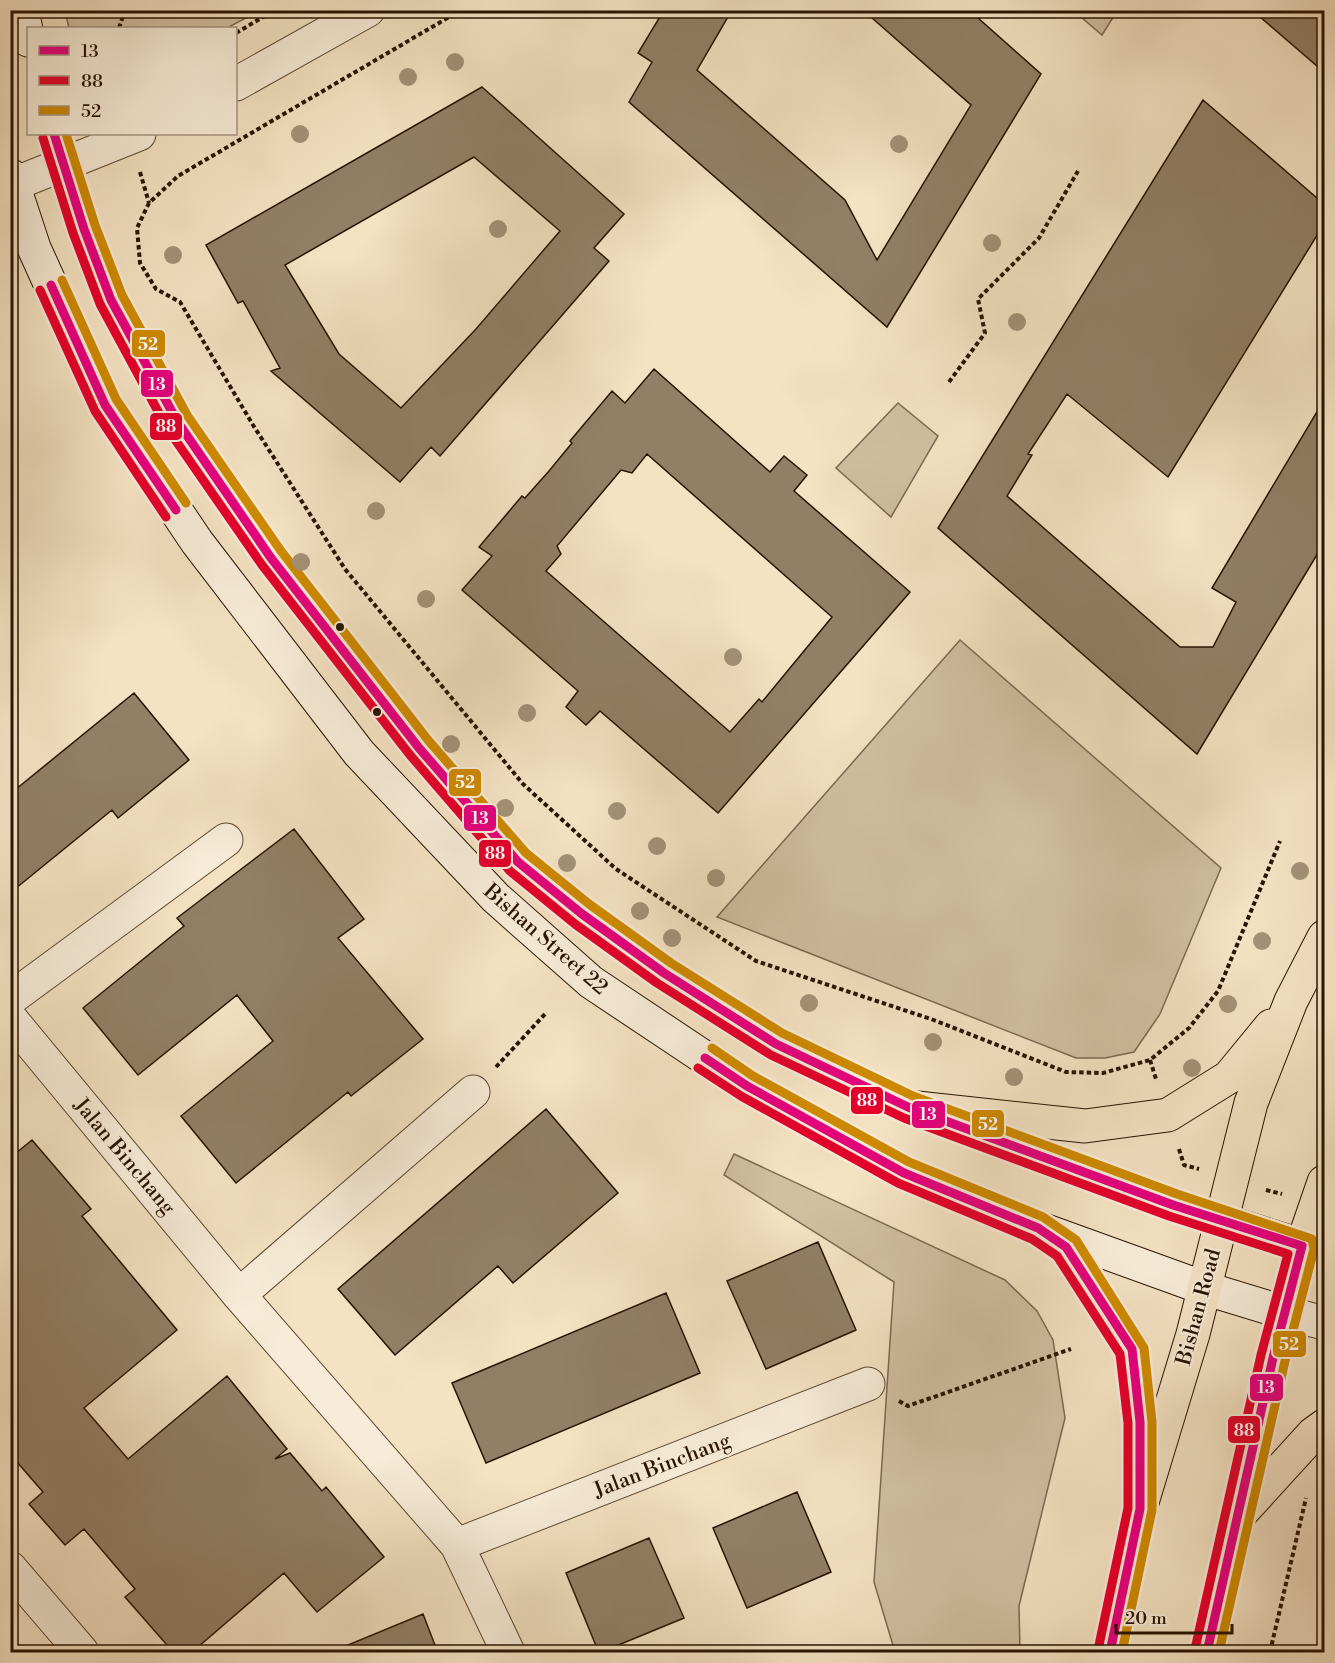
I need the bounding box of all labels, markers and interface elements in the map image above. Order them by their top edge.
legend [27,27,237,135]
text: 13 [81,40,99,63]
text: 88 [81,70,103,93]
text: 52 [81,100,101,123]
line badge: 52 [131,329,166,358]
text: 52 [138,335,158,355]
line badge: 13 [140,369,174,398]
text: 13 [148,375,166,395]
line badge: 88 [149,412,183,441]
text: 88 [156,417,176,437]
unlabelled marker [334,621,346,633]
unlabelled marker [371,706,383,718]
line badge: 52 [448,768,482,797]
text: 52 [455,773,475,793]
line badge: 13 [463,804,497,832]
text: 13 [471,809,489,829]
line badge: 88 [478,839,512,868]
text: 88 [485,844,505,864]
street label: Bishan Street 22 [477,878,613,1001]
line badge: 88 [850,1086,884,1115]
text: 88 [857,1091,877,1111]
street label: Jalan Binchang [67,1092,181,1220]
line badge: 13 [911,1100,946,1129]
text: 13 [919,1105,937,1125]
line badge: 52 [971,1109,1005,1138]
text: 52 [978,1115,998,1135]
street label: Bishan Road [1171,1246,1227,1369]
line badge: 52 [1272,1330,1307,1358]
text: 52 [1279,1335,1299,1355]
line badge: 13 [1249,1373,1284,1402]
text: 13 [1257,1378,1275,1398]
line badge: 88 [1227,1415,1261,1444]
text: 88 [1234,1421,1254,1441]
street label: Jalan Binchang [589,1428,735,1504]
scale bar [1116,1597,1232,1635]
text: 20 m [1125,1607,1167,1630]

